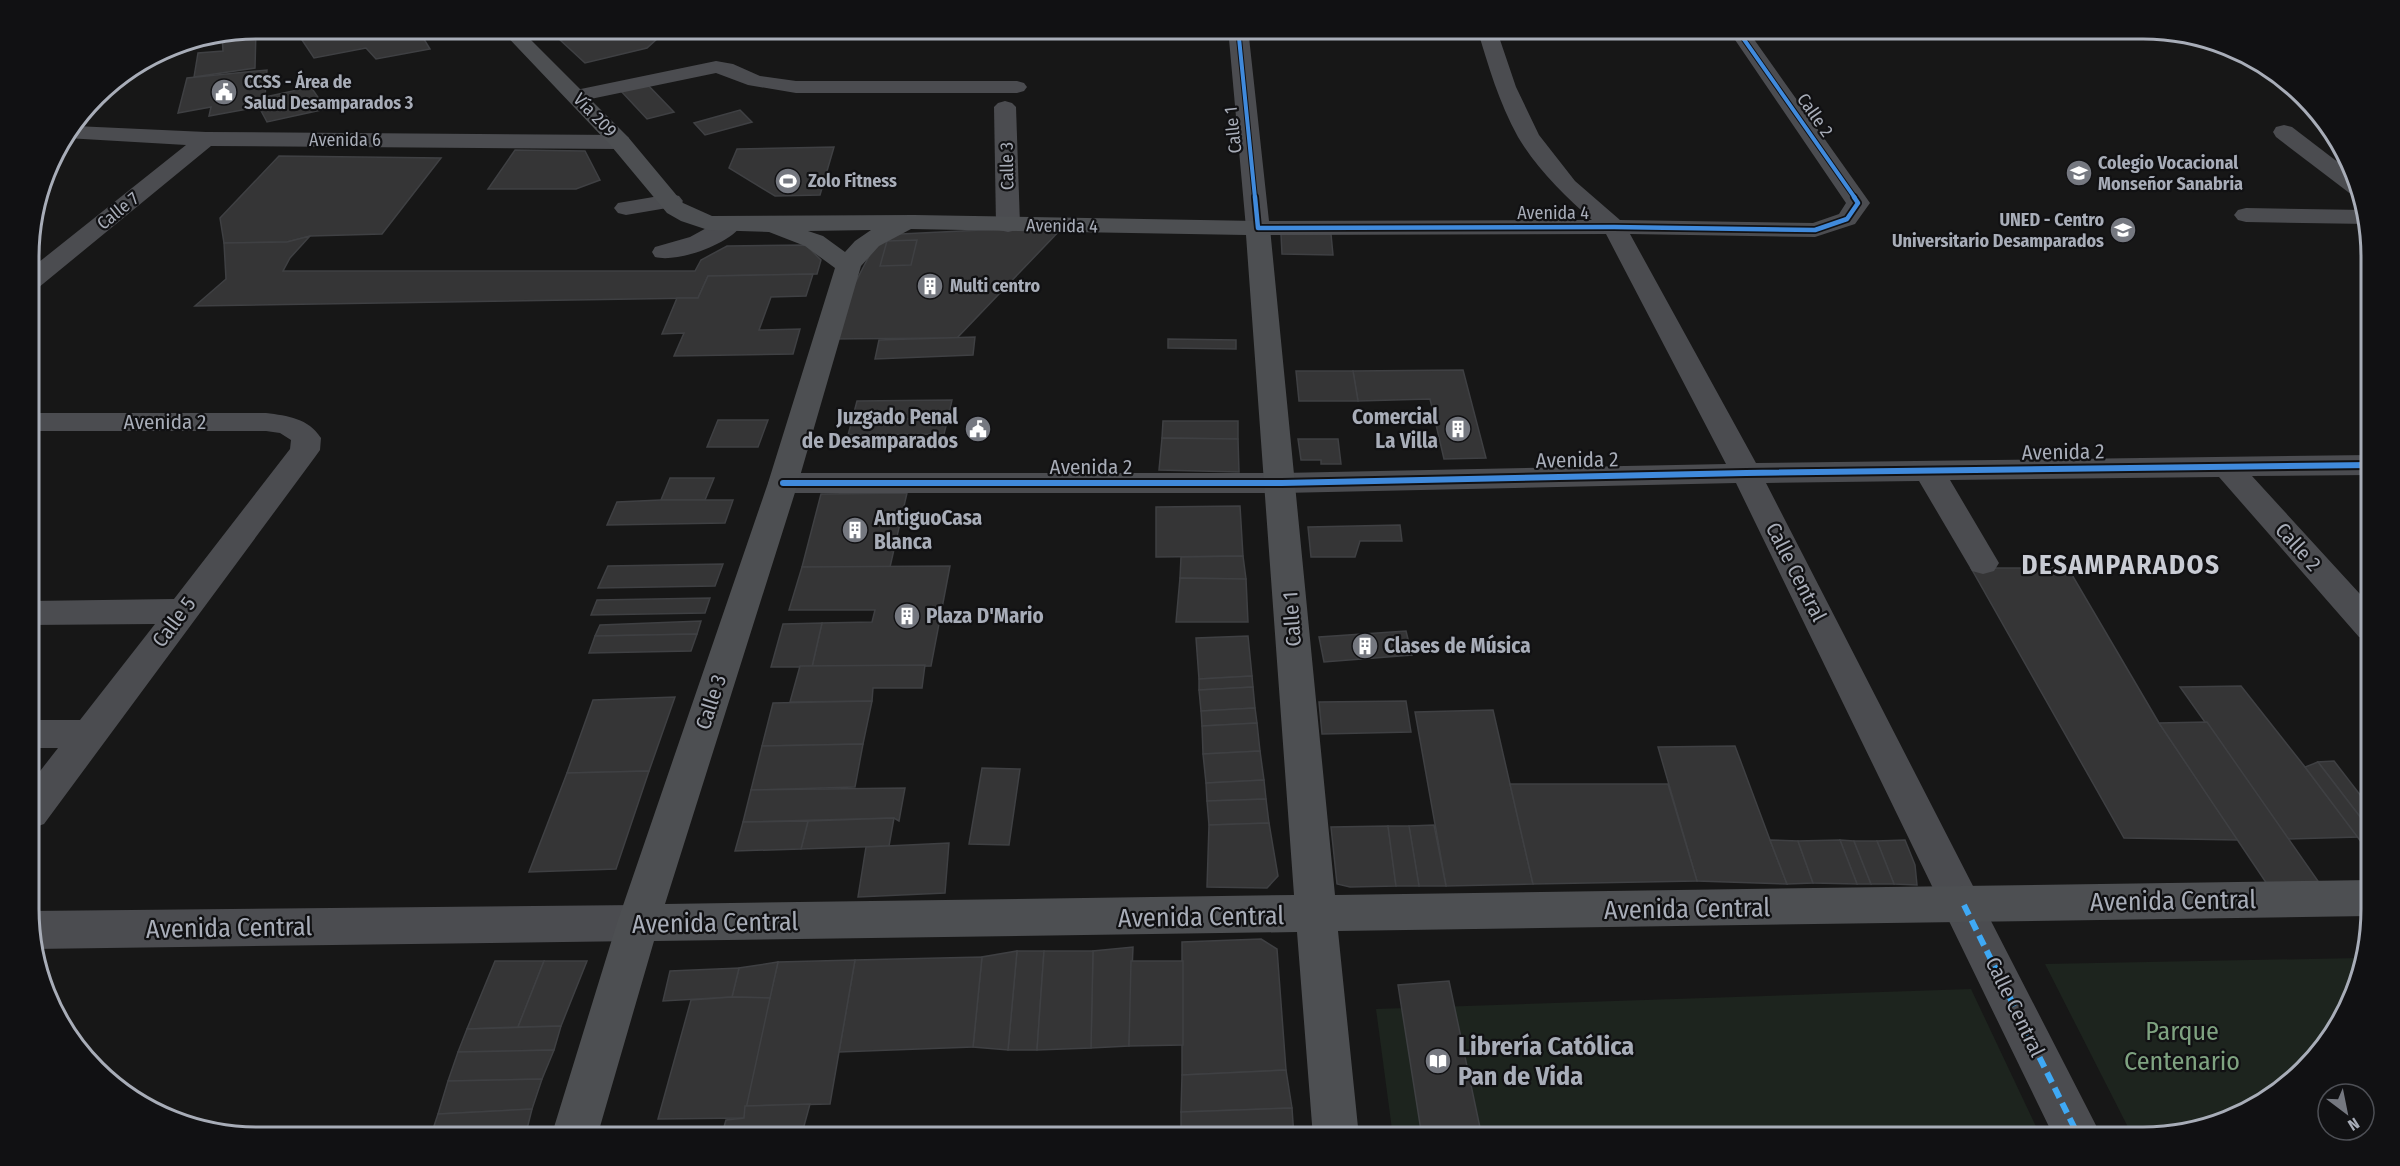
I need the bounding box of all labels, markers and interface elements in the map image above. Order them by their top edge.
place label: CCSS - Área de Salud Desamparados 3 [244,70,414,114]
public building icon: CCSS - Área de Salud Desamparados 3 [209,77,239,107]
street label: Vía 209 [569,88,621,142]
street label: Calle 2 [1792,89,1838,141]
street label: Calle 1 [1220,105,1246,155]
street label: Avenida 6 [309,129,381,151]
street label: Calle 3 [996,142,1018,190]
place label: Colegio Vocacional Monseñor Sanabria [2098,152,2243,195]
school or university icon: Colegio Vocacional Monseñor Sanabria [2064,158,2094,188]
sports icon: Zolo Fitness [773,166,803,196]
place label: Zolo Fitness [808,170,897,192]
street label: Calle 7 [93,188,143,234]
street label: Avenida 4 [1517,202,1589,224]
place label: UNED - Centro Universitario Desamparados [1892,209,2104,252]
street label: Avenida 4 [1026,214,1098,238]
school or university icon: UNED - Centro Universitario Desamparados [2108,215,2138,245]
building icon: Multi centro [915,271,945,301]
place label: Multi centro [950,275,1040,297]
place label: Juzgado Penal de Desamparados [802,404,958,454]
place label: Comercial La Villa [1352,404,1438,454]
street label: Avenida 2 [124,409,206,435]
public building icon: Juzgado Penal de Desamparados [963,414,993,444]
building icon: Comercial La Villa [1443,414,1473,444]
street label: Avenida 2 [2021,438,2105,466]
street label: Avenida 2 [1535,446,1619,474]
street label: Avenida 2 [1050,454,1132,480]
place label: AntiguoCasa Blanca [873,505,982,555]
building icon: AntiguoCasa Blanca [840,515,870,545]
street label: Calle 2 [2270,517,2326,577]
street label: Calle Central [1760,518,1832,626]
district label: DESAMPARADOS [2021,549,2221,581]
street label: Calle 1 [1277,591,1307,647]
street label: Calle 5 [147,592,201,652]
building icon: Plaza D'Mario [892,601,922,631]
place label: Plaza D'Mario [926,603,1044,629]
building icon: Clases de Música [1350,631,1380,661]
place label: Clases de Música [1384,633,1531,659]
street label: Calle 3 [690,671,732,733]
street label: Avenida Central [2090,884,2257,918]
street label: Avenida Central [1604,892,1771,926]
street label: Avenida Central [1118,900,1285,934]
street label: Avenida Central [632,906,799,940]
street label: Avenida Central [146,911,313,945]
street label: Calle Central [1980,953,2050,1061]
park label: Parque Centenario [2124,1016,2240,1077]
place label: Librería Católica Pan de Vida [1458,1031,1634,1092]
library icon: Librería Católica Pan de Vida [1423,1046,1453,1076]
north arrow [2316,1082,2376,1142]
text: N [2345,1114,2363,1135]

